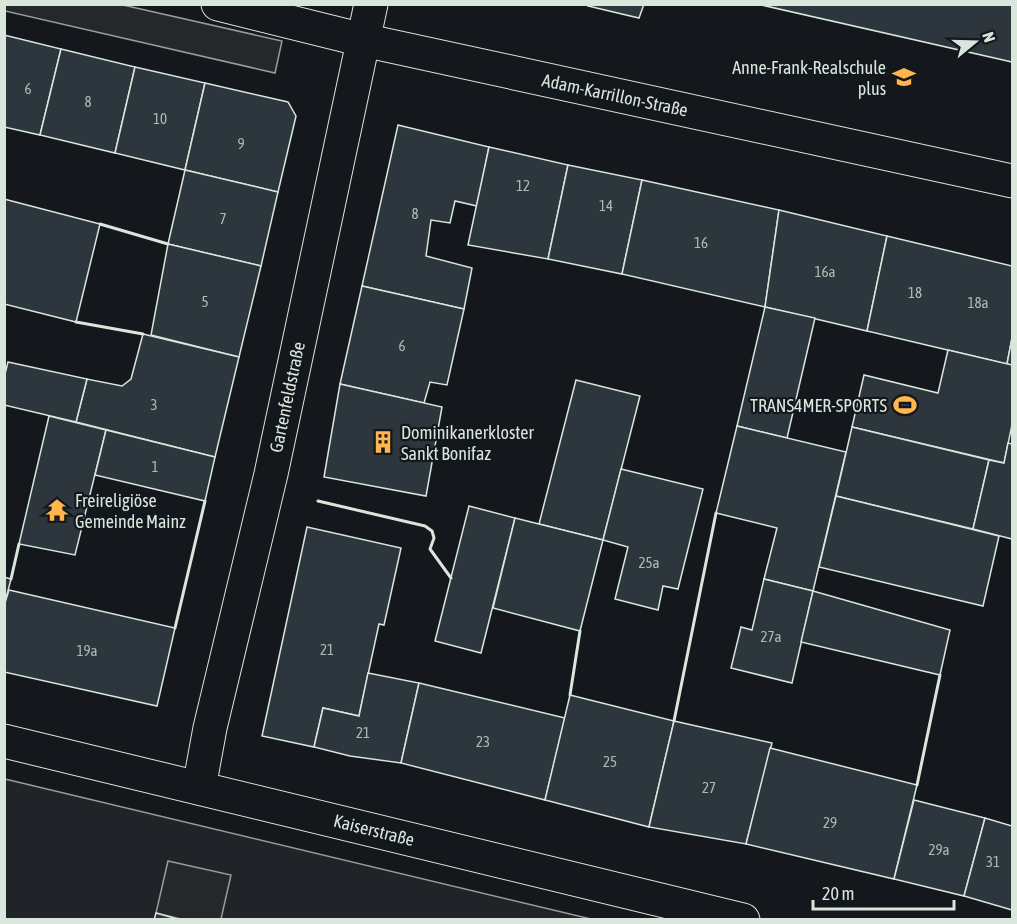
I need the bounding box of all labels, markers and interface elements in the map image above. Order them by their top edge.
north arrow [945,12,1005,72]
text: N [979,30,999,45]
place label: Anne-Frank-Realschule plus [732,57,886,99]
school or university icon: Anne-Frank-Realschule plus [891,64,917,90]
street label: Adam-Karrillon-Straße [540,69,690,121]
house number: 6 [24,80,32,97]
house number: 8 [84,93,92,110]
house number: 10 [153,110,167,127]
house number: 9 [237,135,245,152]
house number: 12 [516,177,530,194]
house number: 14 [599,197,613,214]
house number: 8 [411,205,419,222]
house number: 7 [219,210,227,227]
house number: 16 [694,234,708,251]
house number: 16a [814,263,836,280]
house number: 18 [908,284,922,301]
house number: 5 [201,293,209,310]
house number: 18a [967,294,989,311]
house number: 6 [398,337,406,354]
street label: Gartenfeldstraße [265,340,309,454]
sports icon: TRANS4MER-SPORTS [892,392,918,418]
place label: TRANS4MER-SPORTS [750,395,887,416]
house number: 3 [150,396,158,413]
place label: Dominikanerkloster Sankt Bonifaz [401,422,535,464]
building icon: Dominikanerkloster Sankt Bonifaz [370,429,396,455]
house number: 1 [151,458,159,475]
place label: Freireligiöse Gemeinde Mainz [75,490,186,532]
temple icon: Freireligiöse Gemeinde Mainz [44,497,70,523]
house number: 25a [638,554,660,571]
house number: 27a [760,628,782,645]
house number: 21 [320,641,334,658]
house number: 19a [76,642,98,659]
house number: 21 [356,724,370,741]
house number: 23 [476,733,490,750]
house number: 25 [603,753,617,770]
house number: 27 [702,779,716,796]
street label: Kaiserstraße [332,810,416,850]
house number: 29 [823,814,837,831]
house number: 29a [928,841,950,858]
house number: 31 [986,853,1000,870]
scale bar [813,873,954,911]
text: 20 m [822,883,854,904]

